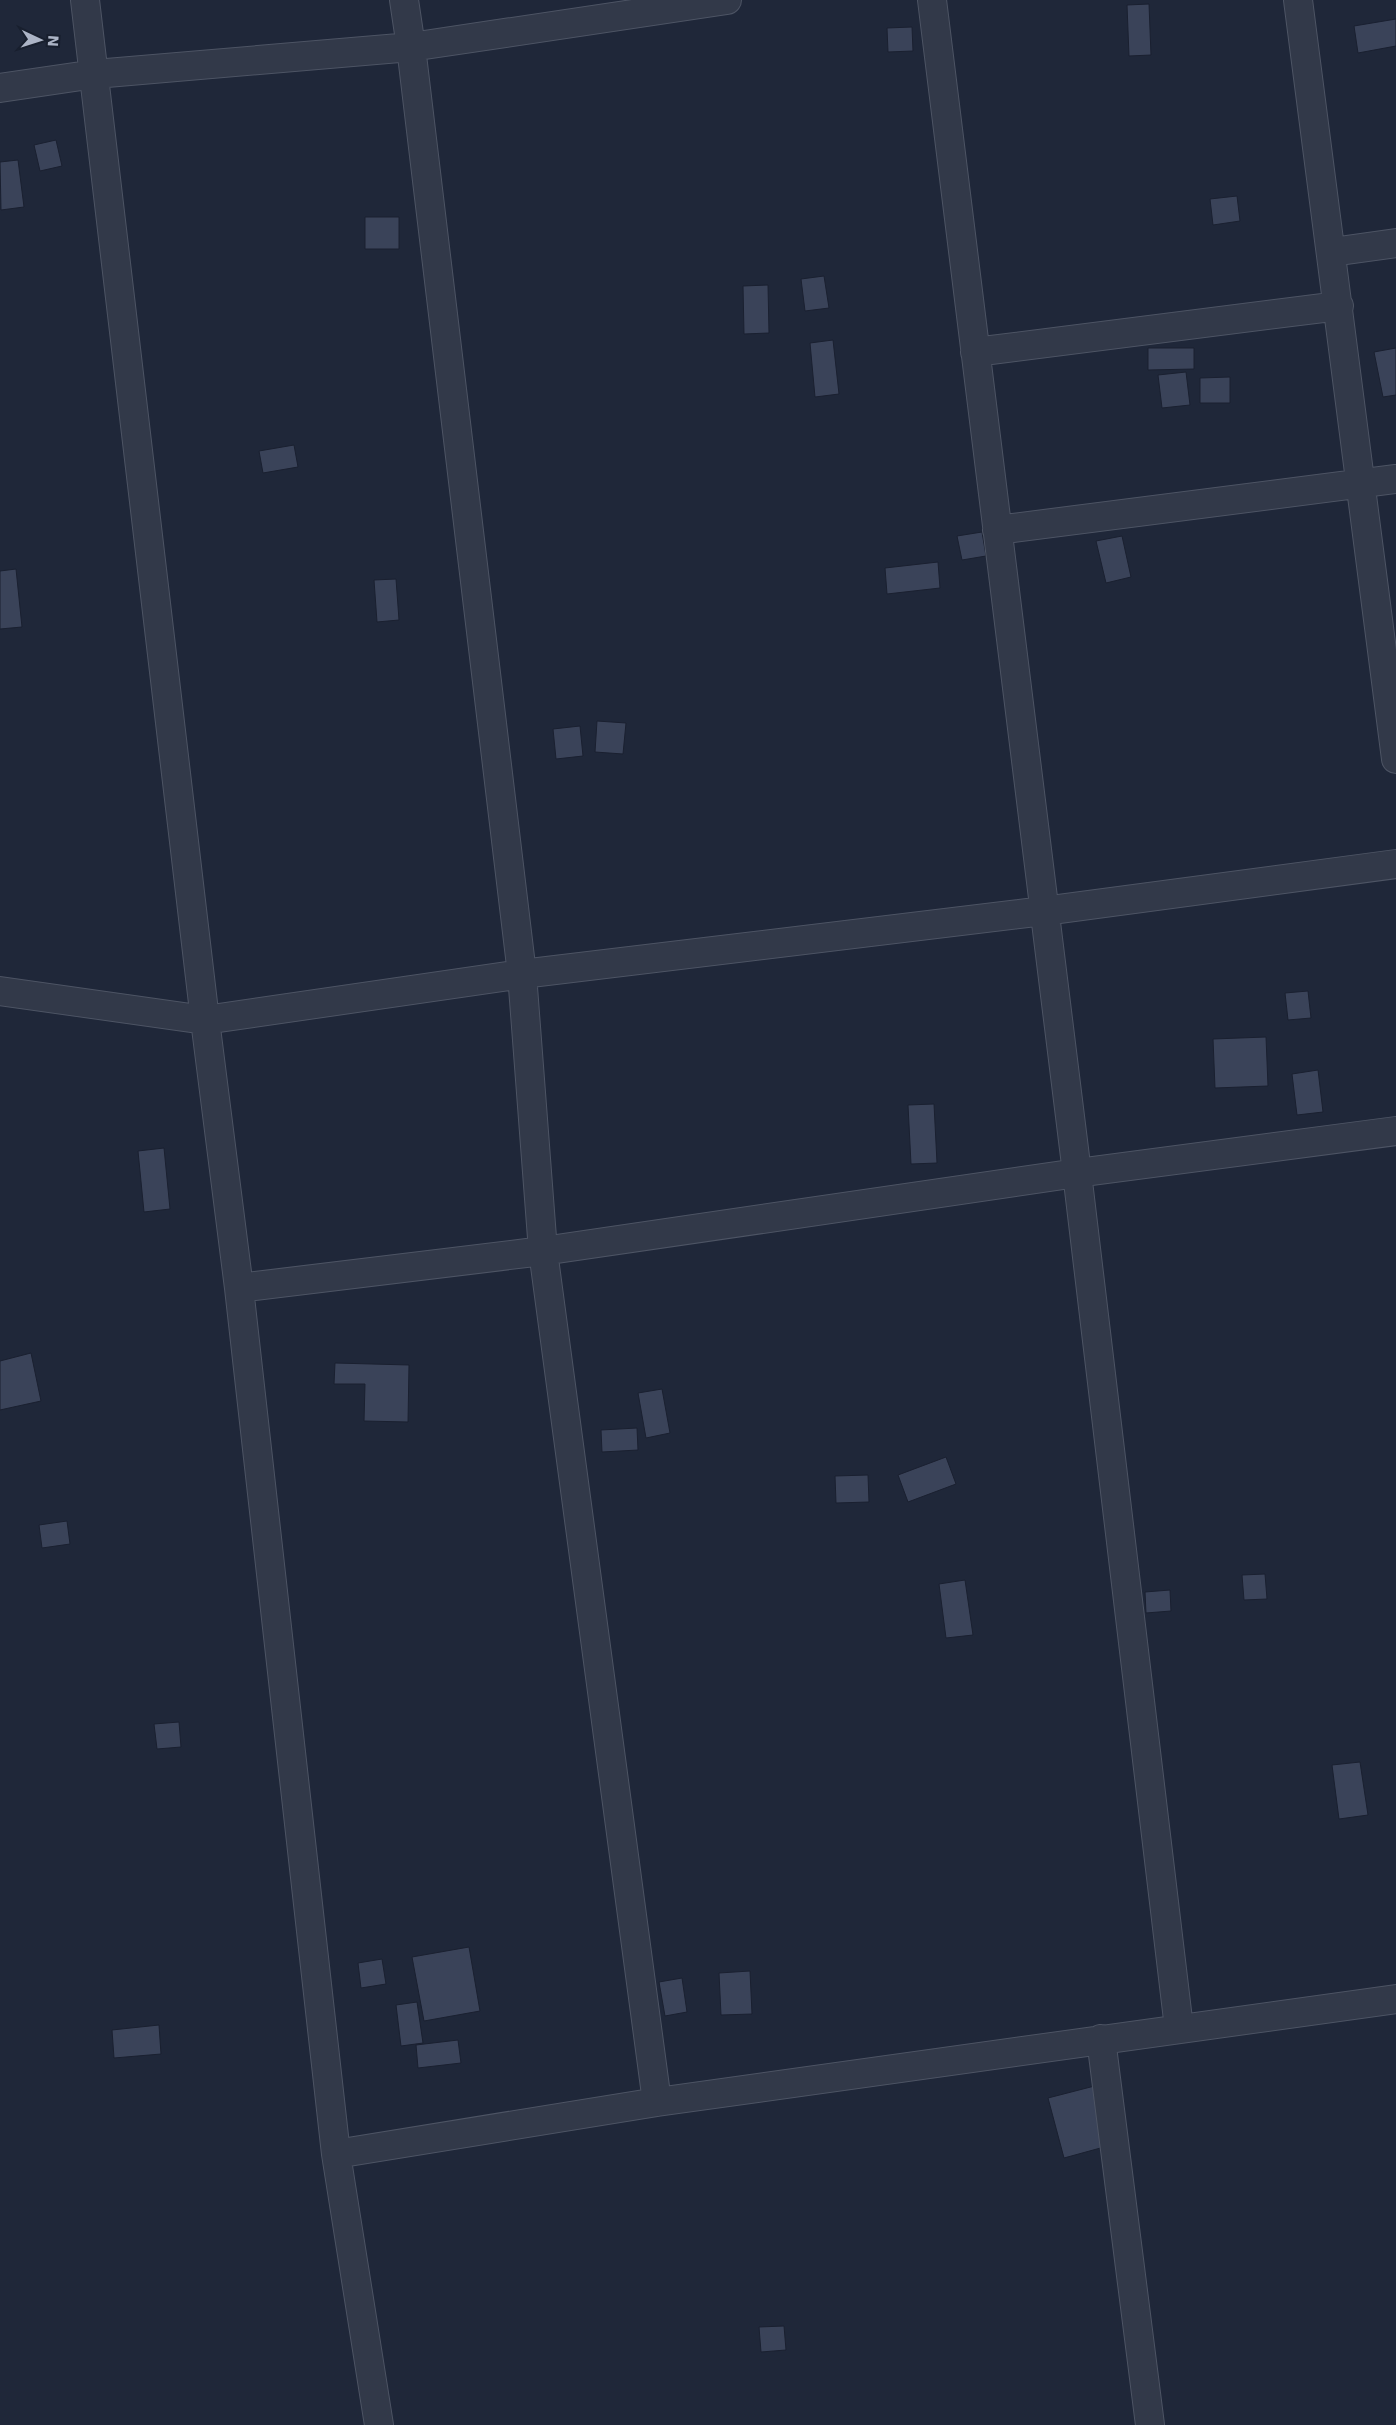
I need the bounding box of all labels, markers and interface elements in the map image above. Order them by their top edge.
north arrow [15,15,65,65]
text: N [45,35,61,47]

